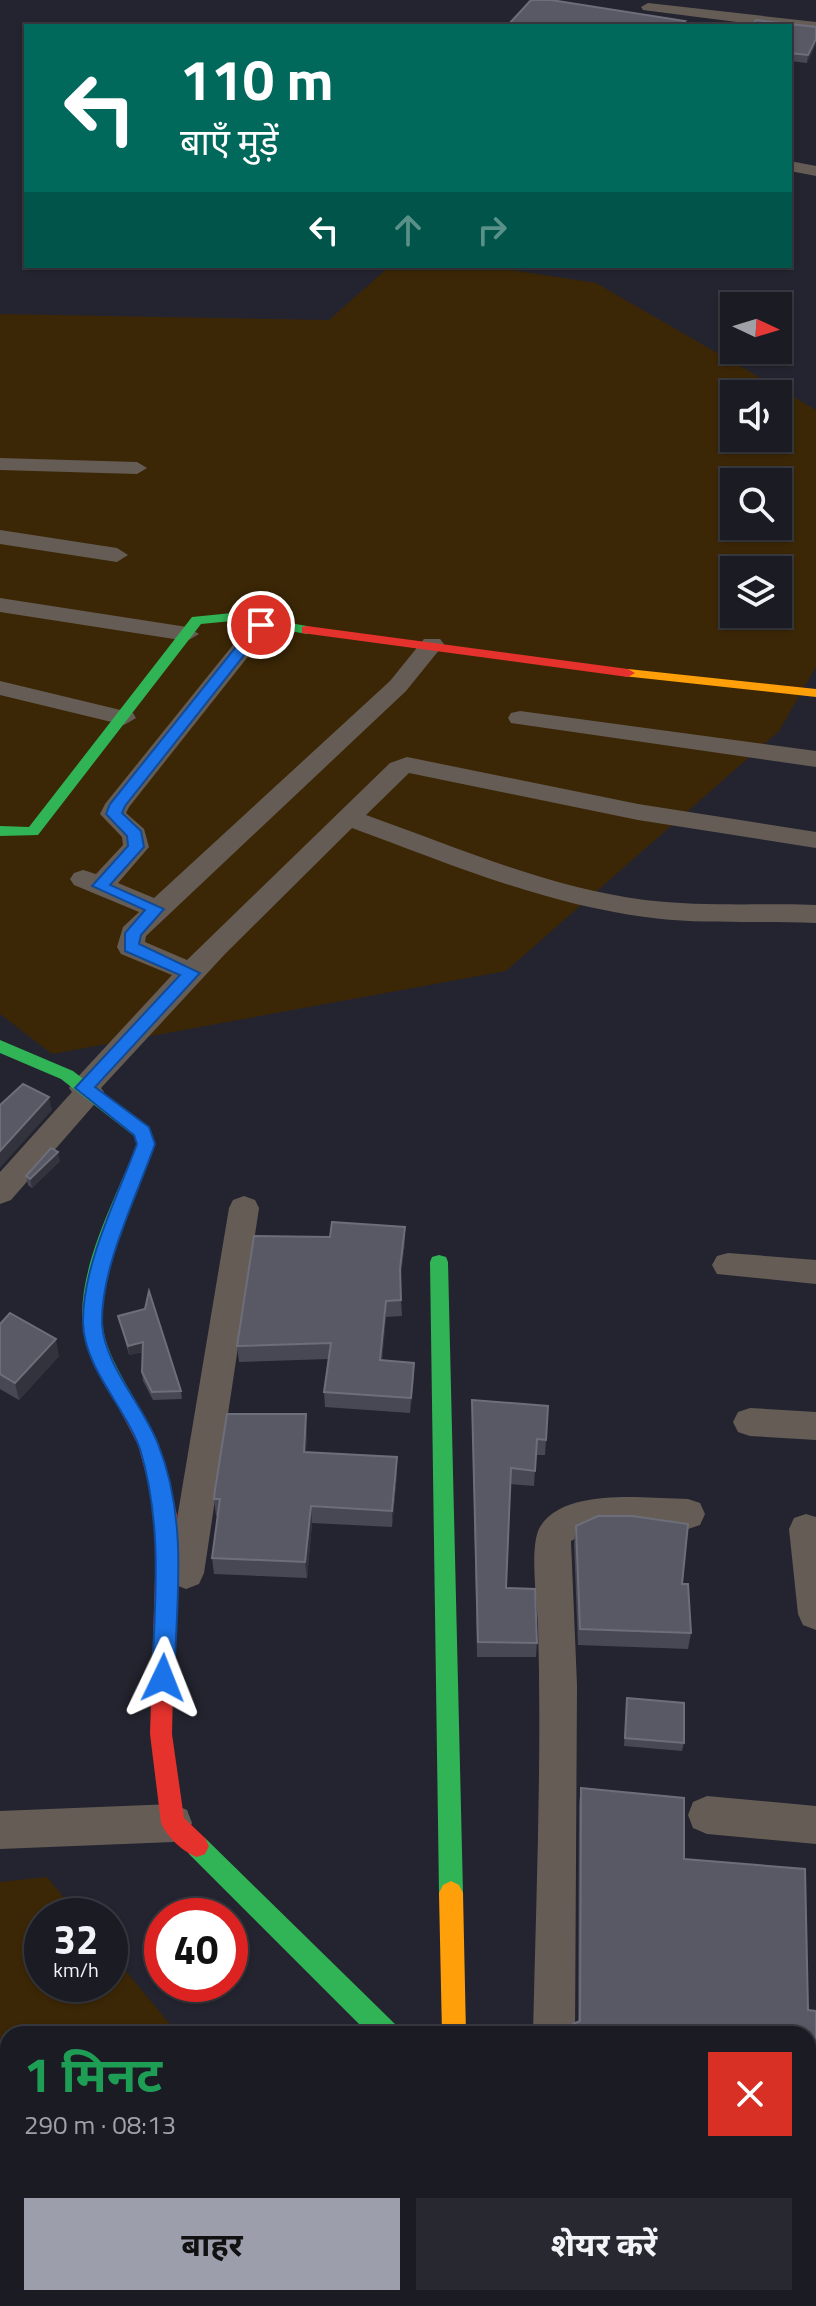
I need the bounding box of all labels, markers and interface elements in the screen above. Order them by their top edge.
text: 110 m [180,37,333,122]
icon: left [48,56,152,160]
text: बाएँ मुड़ें [180,114,279,169]
icon: left [302,208,346,252]
icon: ahead [386,208,430,252]
icon: right [470,208,514,252]
north arrow [720,292,792,364]
map controls [720,292,792,628]
button: sound [720,380,792,452]
button: search [720,468,792,540]
button: layers [720,556,792,628]
pin [227,591,295,659]
icon: arrive [239,603,283,647]
position arrow [121,1636,205,1720]
speed limit sign: 40 [144,1898,248,2002]
text: 32 [54,1909,98,1970]
text: km/h [53,1954,99,1985]
text: 1 मिनट [24,2038,162,2111]
button: close [708,2052,792,2136]
text: 290 m · 08:13 [24,2105,176,2144]
button: बाहर [24,2198,400,2290]
button: शेयर करें [416,2198,792,2290]

